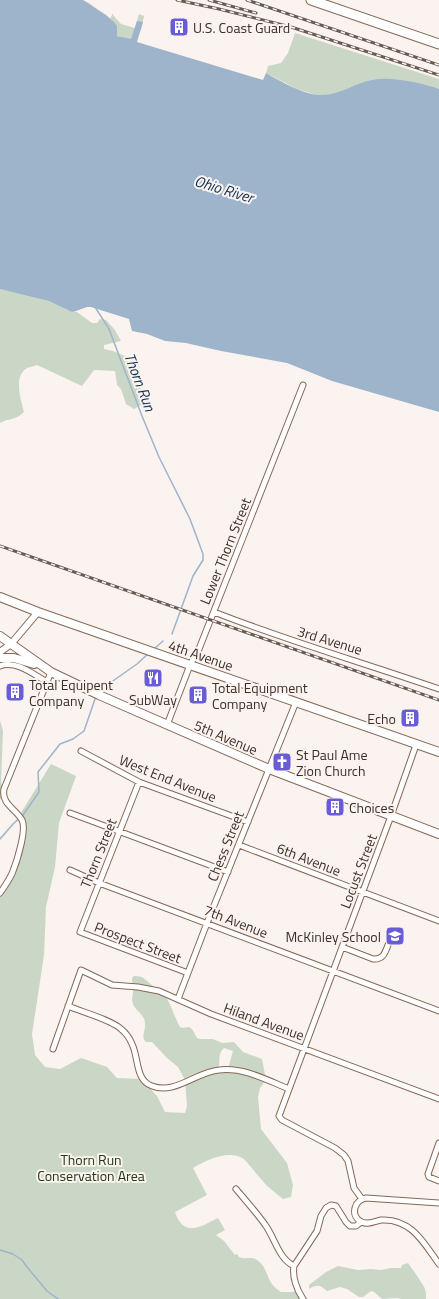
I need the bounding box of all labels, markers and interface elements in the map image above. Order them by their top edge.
building icon: U.S. Coast Guard [168,16,190,38]
place label: U.S. Coast Guard [193,17,290,38]
water label: Ohio River [192,169,258,210]
water label: Thorn Run [118,349,162,415]
street label: Lower Thorn Street [194,494,256,607]
street label: 3rd Avenue [295,620,365,660]
street label: 4th Avenue [166,634,236,676]
restaurant icon: SubWay [142,667,164,689]
place label: Total Equipent Company [29,674,113,711]
place label: Total Equipment Company [212,677,308,714]
building icon: Total Equipent Company [4,681,26,703]
building icon: Total Equipment Company [187,684,209,706]
place label: SubWay [129,689,177,710]
building icon: Echo [399,707,421,729]
place label: Echo [367,708,396,729]
street label: 5th Avenue [191,714,261,760]
place label: St Paul Ame Zion Church [296,744,368,781]
street label: West End Avenue [116,749,220,807]
church icon: St Paul Ame Zion Church [271,751,293,773]
building icon: Choices [324,796,346,818]
place label: Choices [349,797,394,818]
street label: Chess Street [201,808,249,884]
street label: Thorn Street [74,815,122,891]
street label: Locust Street [334,831,382,911]
street label: 6th Avenue [274,837,344,881]
street label: 7th Avenue [201,899,271,943]
street label: Prospect Street [92,916,185,968]
school or university icon: McKinley School [384,925,406,947]
place label: McKinley School [285,926,381,947]
street label: Hiland Avenue [221,997,307,1045]
park label: Thorn Run Conservation Area [37,1149,145,1186]

